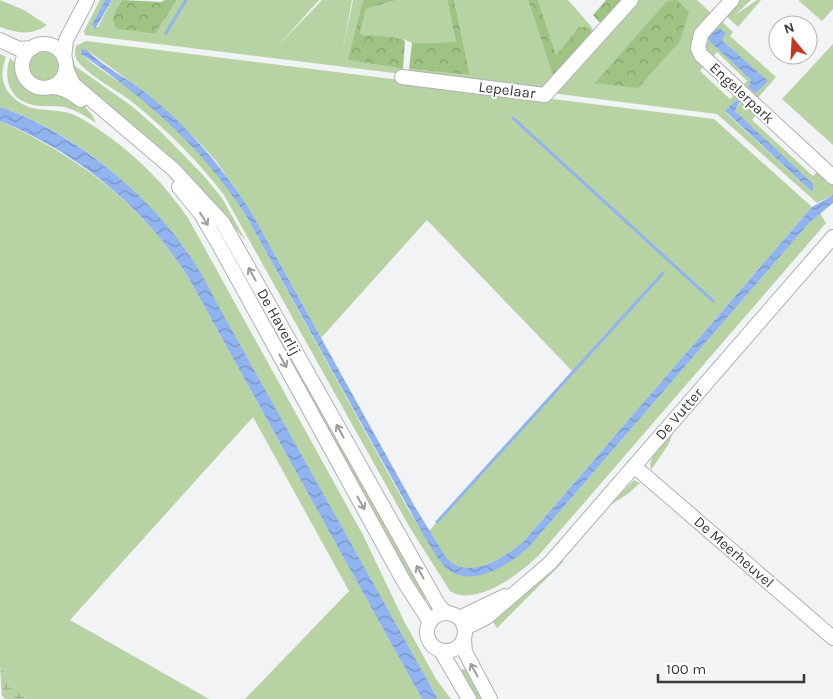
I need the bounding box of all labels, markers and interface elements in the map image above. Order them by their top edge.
north arrow [768,15,818,65]
text: N [782,18,797,38]
street label: Engelerpark [706,58,778,128]
street label: Lepelaar [477,78,537,102]
one-way arrow [199,211,209,225]
one-way arrow [247,267,257,281]
street label: De Haverlij [253,286,305,358]
one-way arrow [278,353,288,368]
street label: De Vutter [652,384,707,444]
one-way arrow [335,424,345,438]
one-way arrow [357,495,366,510]
street label: De Meerheuvel [690,512,778,592]
one-way arrow [415,565,425,580]
scale bar [658,652,804,684]
text: 100 m [666,660,706,678]
one-way arrow [469,663,479,678]

